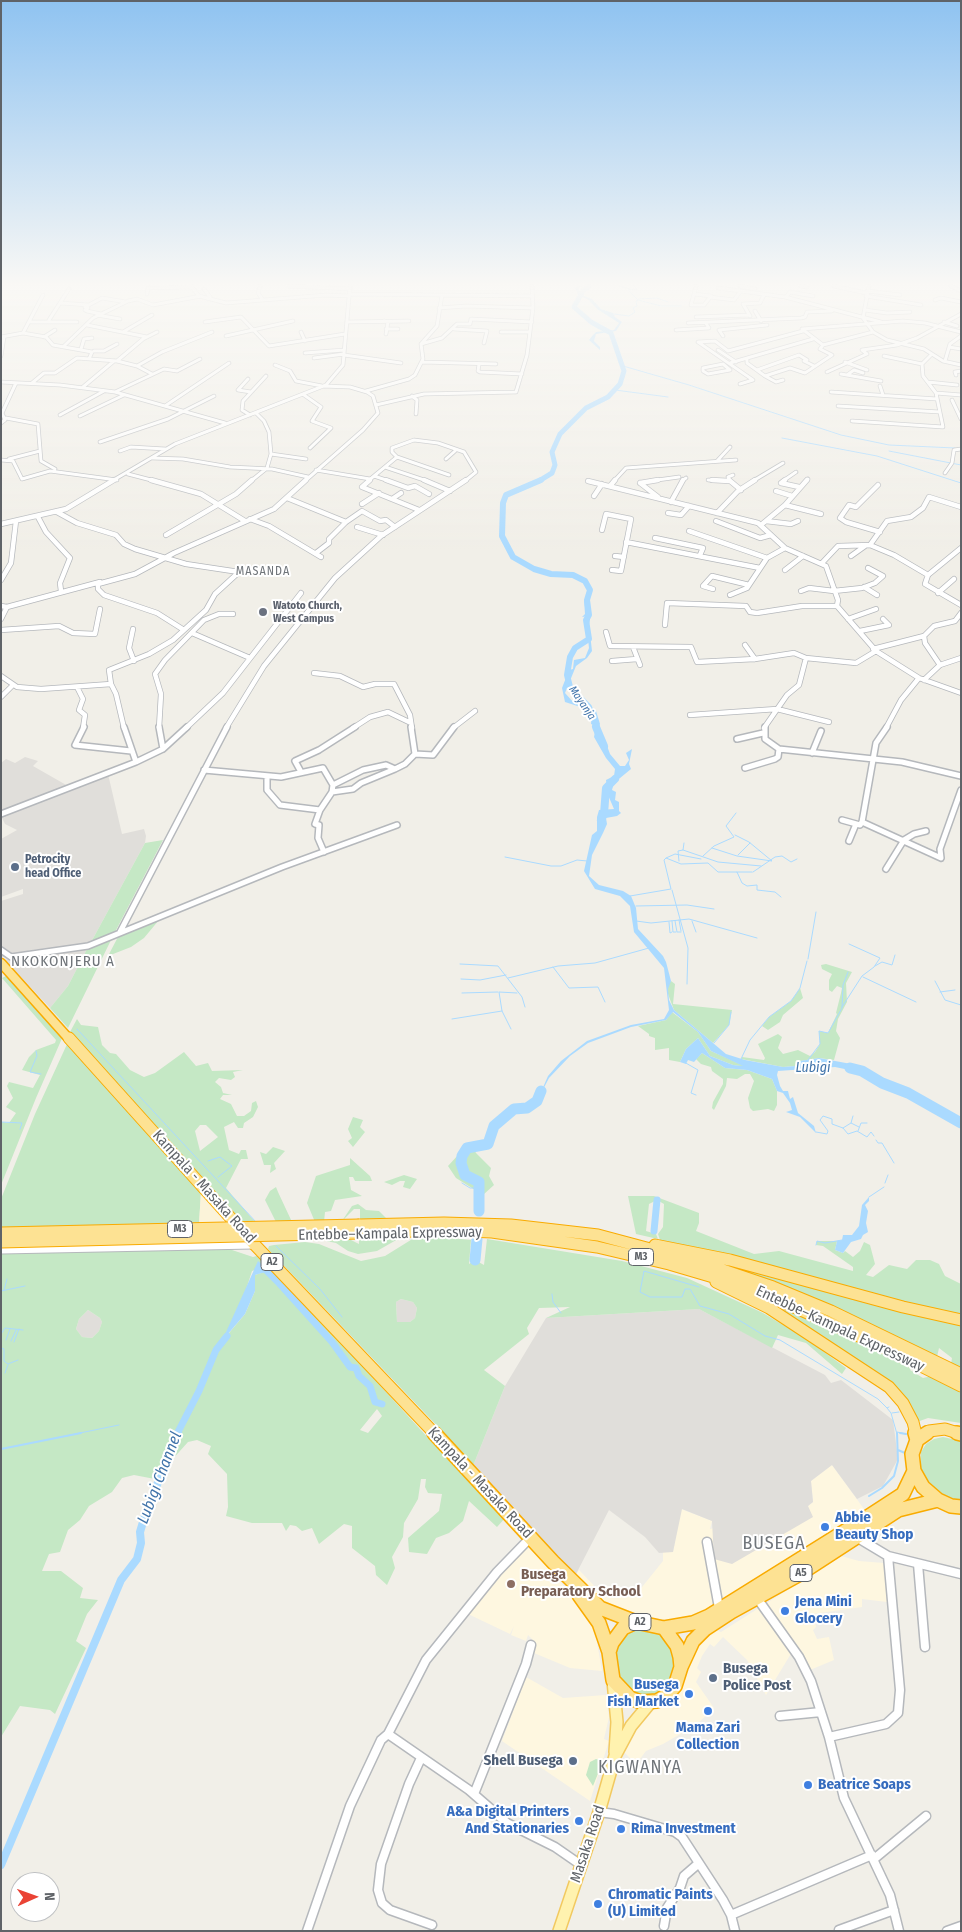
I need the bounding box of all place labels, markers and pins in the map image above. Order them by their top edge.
place label: Watoto Church, West Campus [273,599,342,625]
marker: Watoto Church, West Campus [257,606,269,618]
place label: Petrocity head Office [25,853,81,881]
marker: Petrocity head Office [9,861,21,873]
place label: Abbie Beauty Shop [835,1509,913,1544]
marker: Abbie Beauty Shop [819,1521,831,1533]
place label: Busega Preparatory School [521,1566,641,1601]
marker: Busega Preparatory School [505,1578,517,1590]
place label: Jena Mini Glocery [795,1593,852,1628]
marker: Jena Mini Glocery [779,1605,791,1617]
place label: Busega Police Post [723,1660,791,1695]
marker: Busega Police Post [707,1672,719,1684]
place label: Busega Fish Market [607,1676,679,1711]
marker: Busega Fish Market [683,1688,695,1700]
marker: Mama Zari Collection [702,1705,714,1717]
place label: Mama Zari Collection [676,1719,740,1754]
place label: Shell Busega [484,1752,563,1770]
marker: Shell Busega [567,1755,579,1767]
place label: Beatrice Soaps [818,1776,911,1794]
marker: Beatrice Soaps [802,1779,814,1791]
place label: A&a Digital Printers And Stationaries [447,1803,569,1838]
marker: A&a Digital Printers And Stationaries [573,1815,585,1827]
place label: Rima Investment [631,1820,736,1838]
marker: Rima Investment [615,1823,627,1835]
place label: Chromatic Paints (U) Limited [608,1886,713,1921]
marker: Chromatic Paints (U) Limited [592,1898,604,1910]

